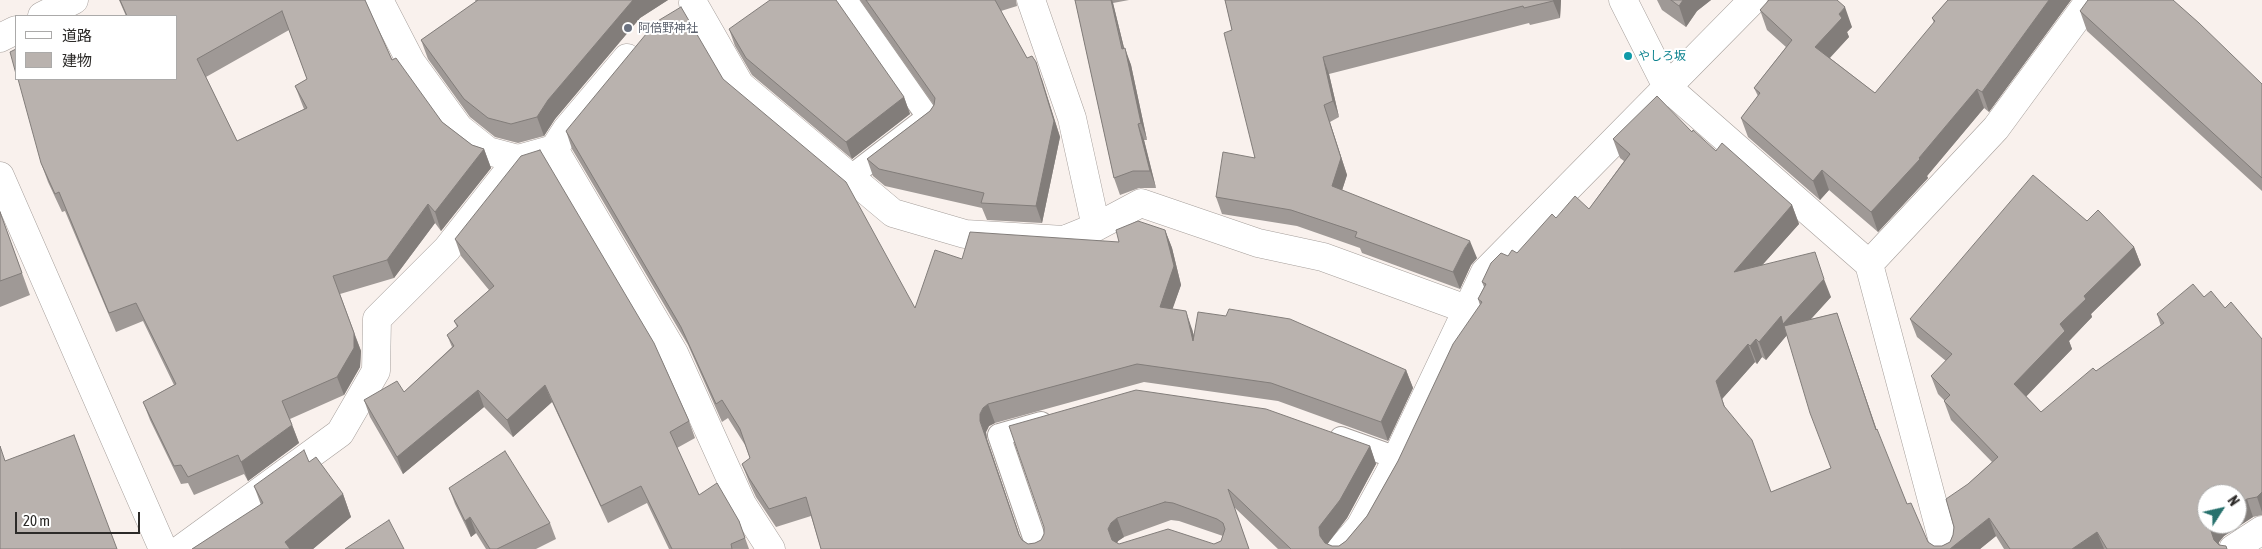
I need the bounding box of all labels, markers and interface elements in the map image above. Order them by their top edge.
legend [15,15,178,80]
place label: 阿倍野神社 [638,21,698,35]
marker: 阿倍野神社 [622,22,634,34]
text: 道路 [62,27,92,44]
place label: やしろ坂 [1638,49,1686,63]
marker: やしろ坂 [1622,50,1634,62]
text: 建物 [62,52,92,69]
north arrow [2197,484,2247,534]
text: N [2225,493,2242,509]
scale bar [18,502,142,534]
text: 20 m [23,512,50,529]

